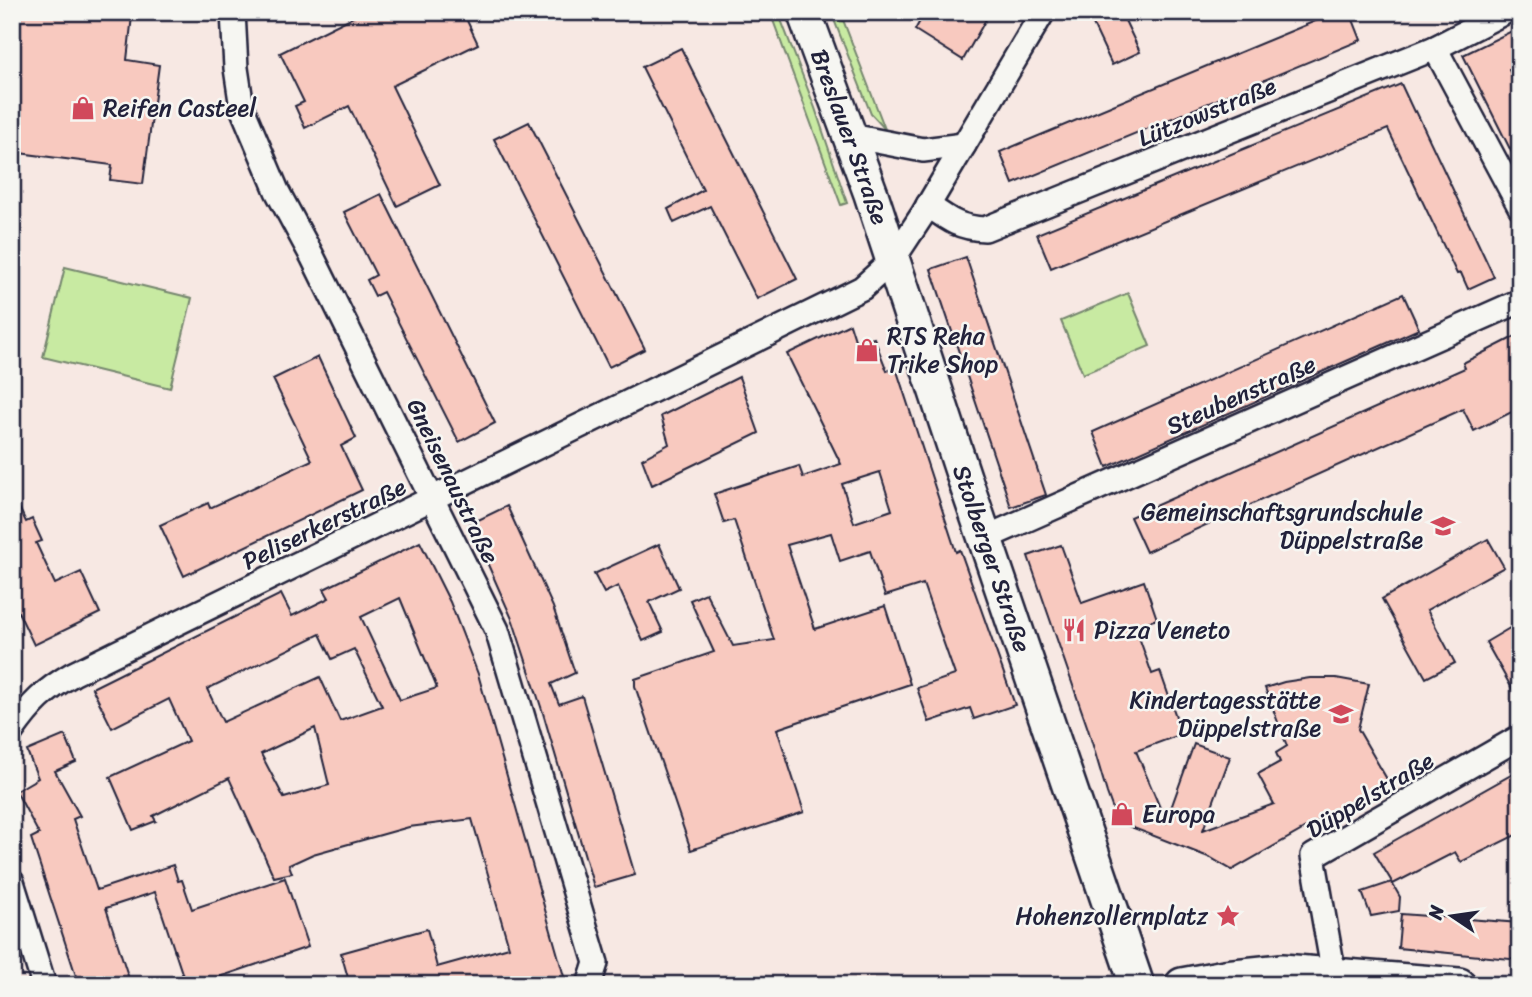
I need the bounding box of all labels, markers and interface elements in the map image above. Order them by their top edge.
street label: Breslauer Straße [798,43,901,231]
street label: Lützowstraße [1131,65,1283,159]
place label: Reifen Casteel [103,87,257,129]
shop icon: Reifen Casteel [69,94,97,122]
place label: RTS Reha Trike Shop [887,315,998,385]
shop icon: RTS Reha Trike Shop [853,336,881,364]
street label: Steubenstraße [1159,343,1323,447]
street label: Gneisenaustraße [395,391,511,571]
street label: Stolberger Straße [940,459,1043,658]
street label: Peliserkerstraße [235,466,414,582]
place label: Gemeinschaftsgrundschule Düppelstraße [1141,491,1423,561]
school or university icon: Gemeinschaftsgrundschule Düppelstraße [1429,512,1457,540]
place label: Pizza Veneto [1094,609,1230,651]
restaurant icon: Pizza Veneto [1060,616,1088,644]
place label: Kindertagesstätte Düppelstraße [1129,679,1321,749]
school or university icon: Kindertagesstätte Düppelstraße [1327,700,1355,728]
street label: Düppelstraße [1298,740,1443,850]
place label: Europa [1142,793,1215,835]
shop icon: Europa [1108,800,1136,828]
north arrow [1416,881,1486,951]
place label: Hohenzollernplatz [1015,895,1209,937]
text: N [1418,901,1454,923]
place icon: Hohenzollernplatz [1214,902,1242,930]

